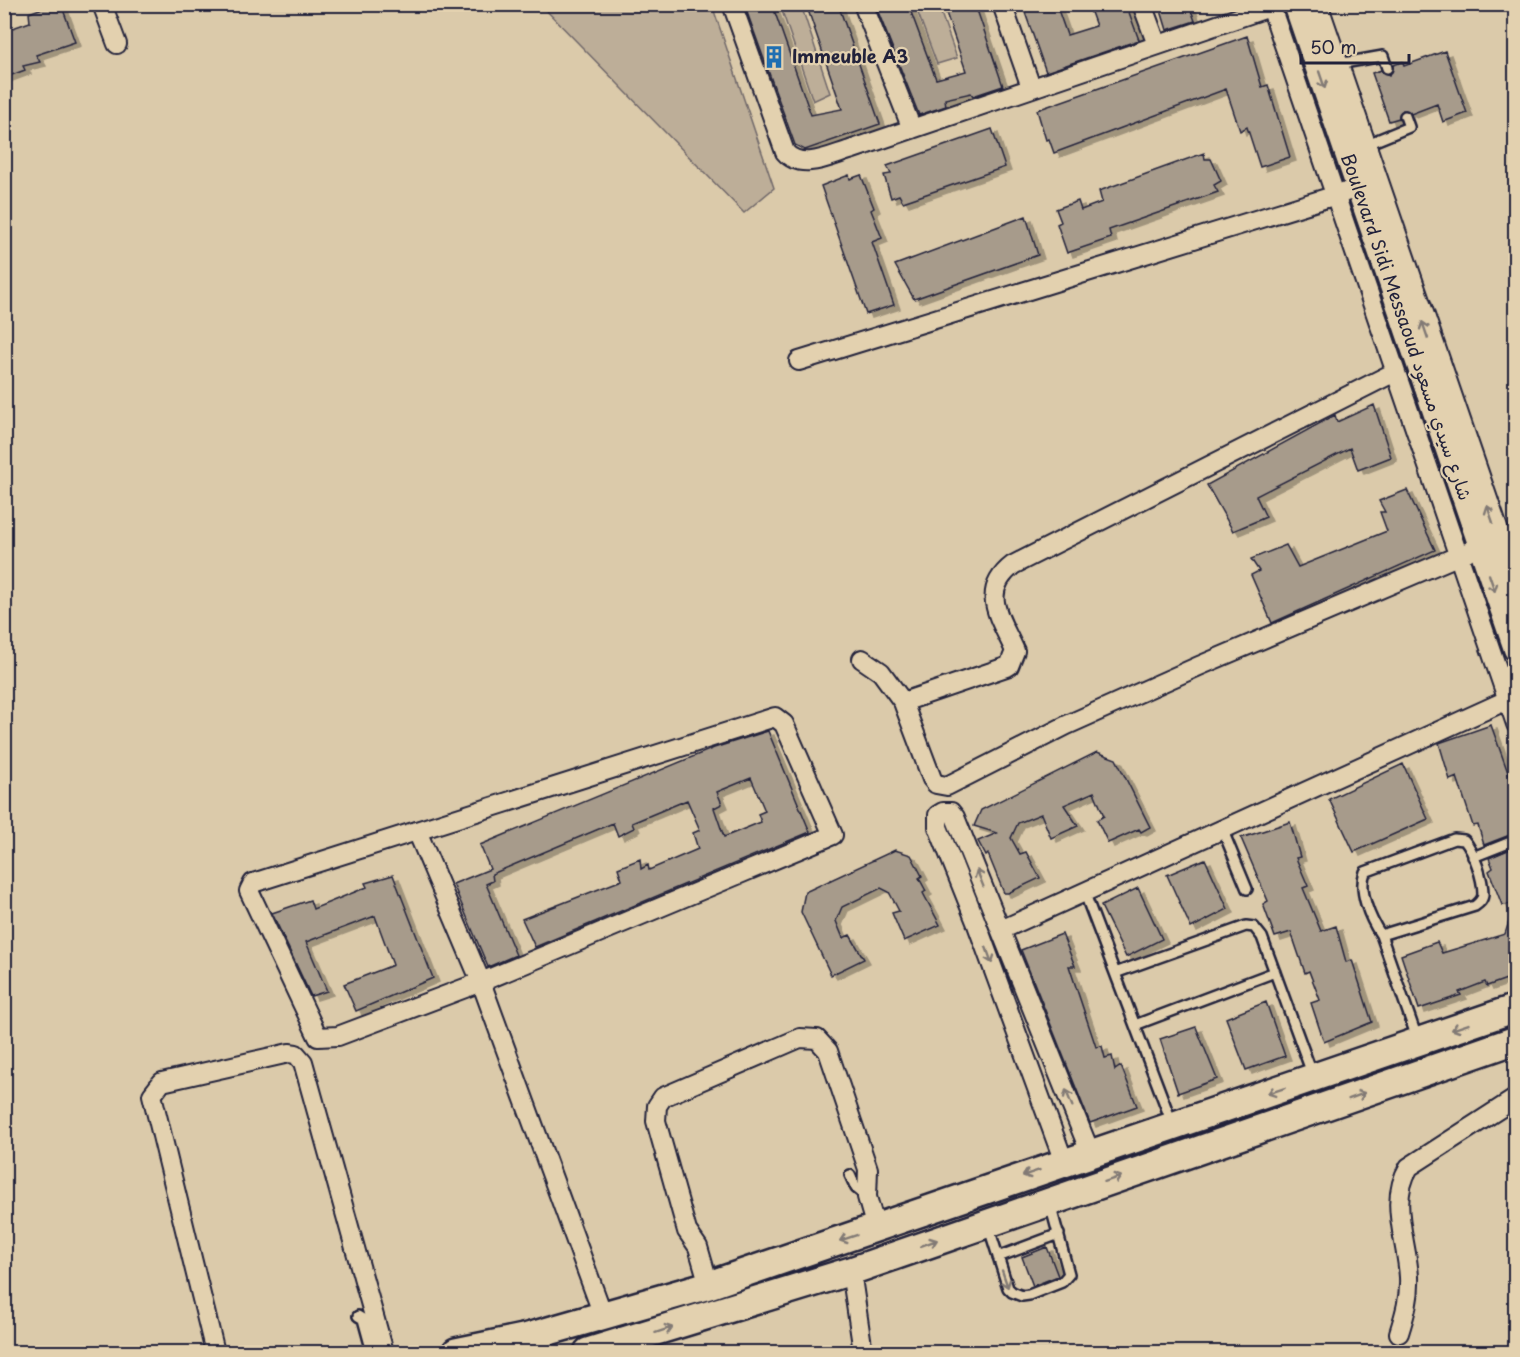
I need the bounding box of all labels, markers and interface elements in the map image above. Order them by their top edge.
scale bar [1301,27,1409,65]
text: 50 m [1310,33,1357,60]
place label: Immeuble A3 [792,42,909,69]
building icon: Immeuble A3 [761,44,787,70]
one-way arrow [1317,70,1328,89]
street label: Boulevard Sidi Messaoud شارع سيدي مسعود [1334,149,1480,504]
one-way arrow [1419,321,1430,340]
one-way arrow [1483,505,1494,524]
one-way arrow [1488,573,1499,592]
one-way arrow [974,870,985,888]
one-way arrow [984,946,995,964]
one-way arrow [1451,1022,1470,1033]
one-way arrow [1267,1086,1286,1097]
one-way arrow [1063,1089,1074,1108]
one-way arrow [1348,1090,1366,1101]
one-way arrow [1022,1168,1041,1179]
one-way arrow [1103,1173,1122,1184]
one-way arrow [839,1233,857,1244]
one-way arrow [919,1237,938,1248]
one-way arrow [1001,1269,1012,1287]
one-way arrow [654,1324,673,1335]

